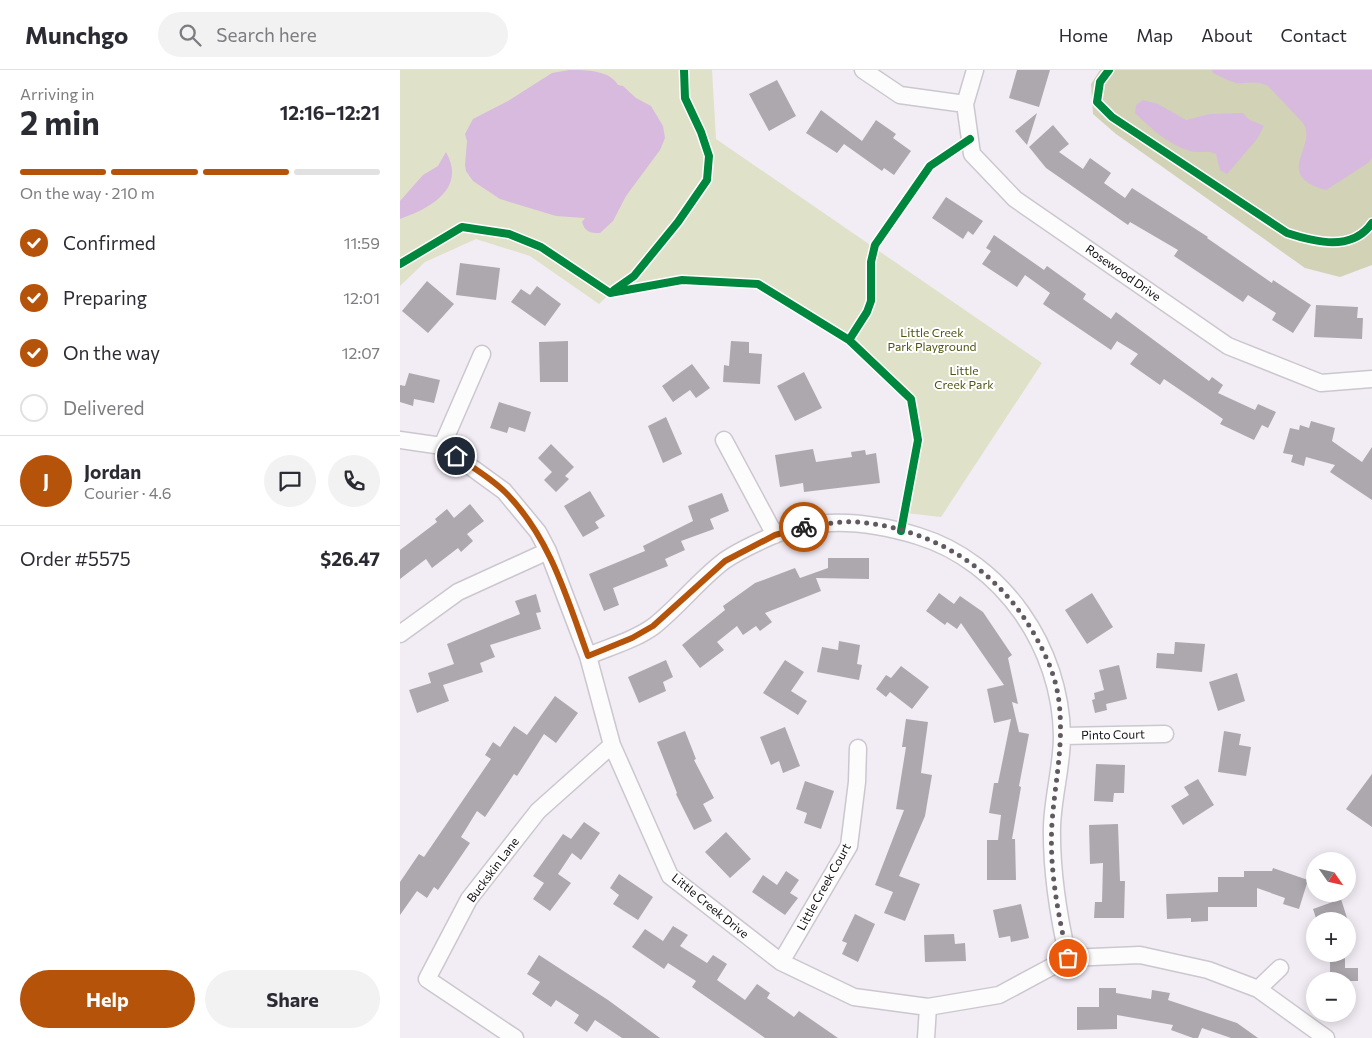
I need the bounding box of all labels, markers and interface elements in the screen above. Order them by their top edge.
search box [158,12,508,57]
text: Munchgo [25,20,128,49]
icon: search [176,21,204,49]
text: Search here [216,23,317,46]
text: Home [1059,24,1108,46]
text: Map [1136,24,1173,46]
text: About [1201,24,1253,46]
text: Contact [1281,24,1347,46]
text: Arriving in [20,84,94,103]
text: 12:16–12:21 [280,101,380,124]
text: 2 min [20,102,100,142]
text: On the way · 210 m [20,183,155,202]
icon: check [20,229,48,257]
text: Confirmed [63,231,156,254]
text: 11:59 [344,233,380,252]
street label: Rosewood Drive [1083,241,1164,303]
icon: check [20,284,48,312]
text: Preparing [63,286,147,309]
text: 12:01 [343,288,380,307]
park label: Little Creek Park Playground [888,325,977,353]
icon: check [20,339,48,367]
text: On the way [63,341,160,364]
text: 12:07 [342,343,380,362]
park label: Little Creek Park [934,363,994,391]
text: Delivered [63,396,144,419]
pin [435,435,477,477]
icon: home [442,442,470,470]
button: chat [264,455,316,507]
button: phone [328,455,380,507]
text: Jordan [84,460,141,483]
text: J [43,469,49,492]
text: Courier · 4.6 [84,483,171,502]
courier [779,502,829,552]
icon: bike [790,513,818,541]
text: Order #5575 [20,547,131,570]
text: $26.47 [320,547,380,570]
street label: Pinto Court [1081,726,1145,742]
street label: Buckskin Lane [463,834,521,905]
street label: Little Creek Court [793,840,853,933]
north arrow [1306,852,1356,902]
map controls [1306,852,1356,1022]
street label: Little Creek Drive [669,870,752,940]
button: + [1306,912,1356,962]
pin [1047,937,1089,979]
icon: bag [1054,944,1082,972]
button: Help [20,970,195,1028]
button: Share [205,970,380,1028]
button: − [1306,972,1356,1022]

